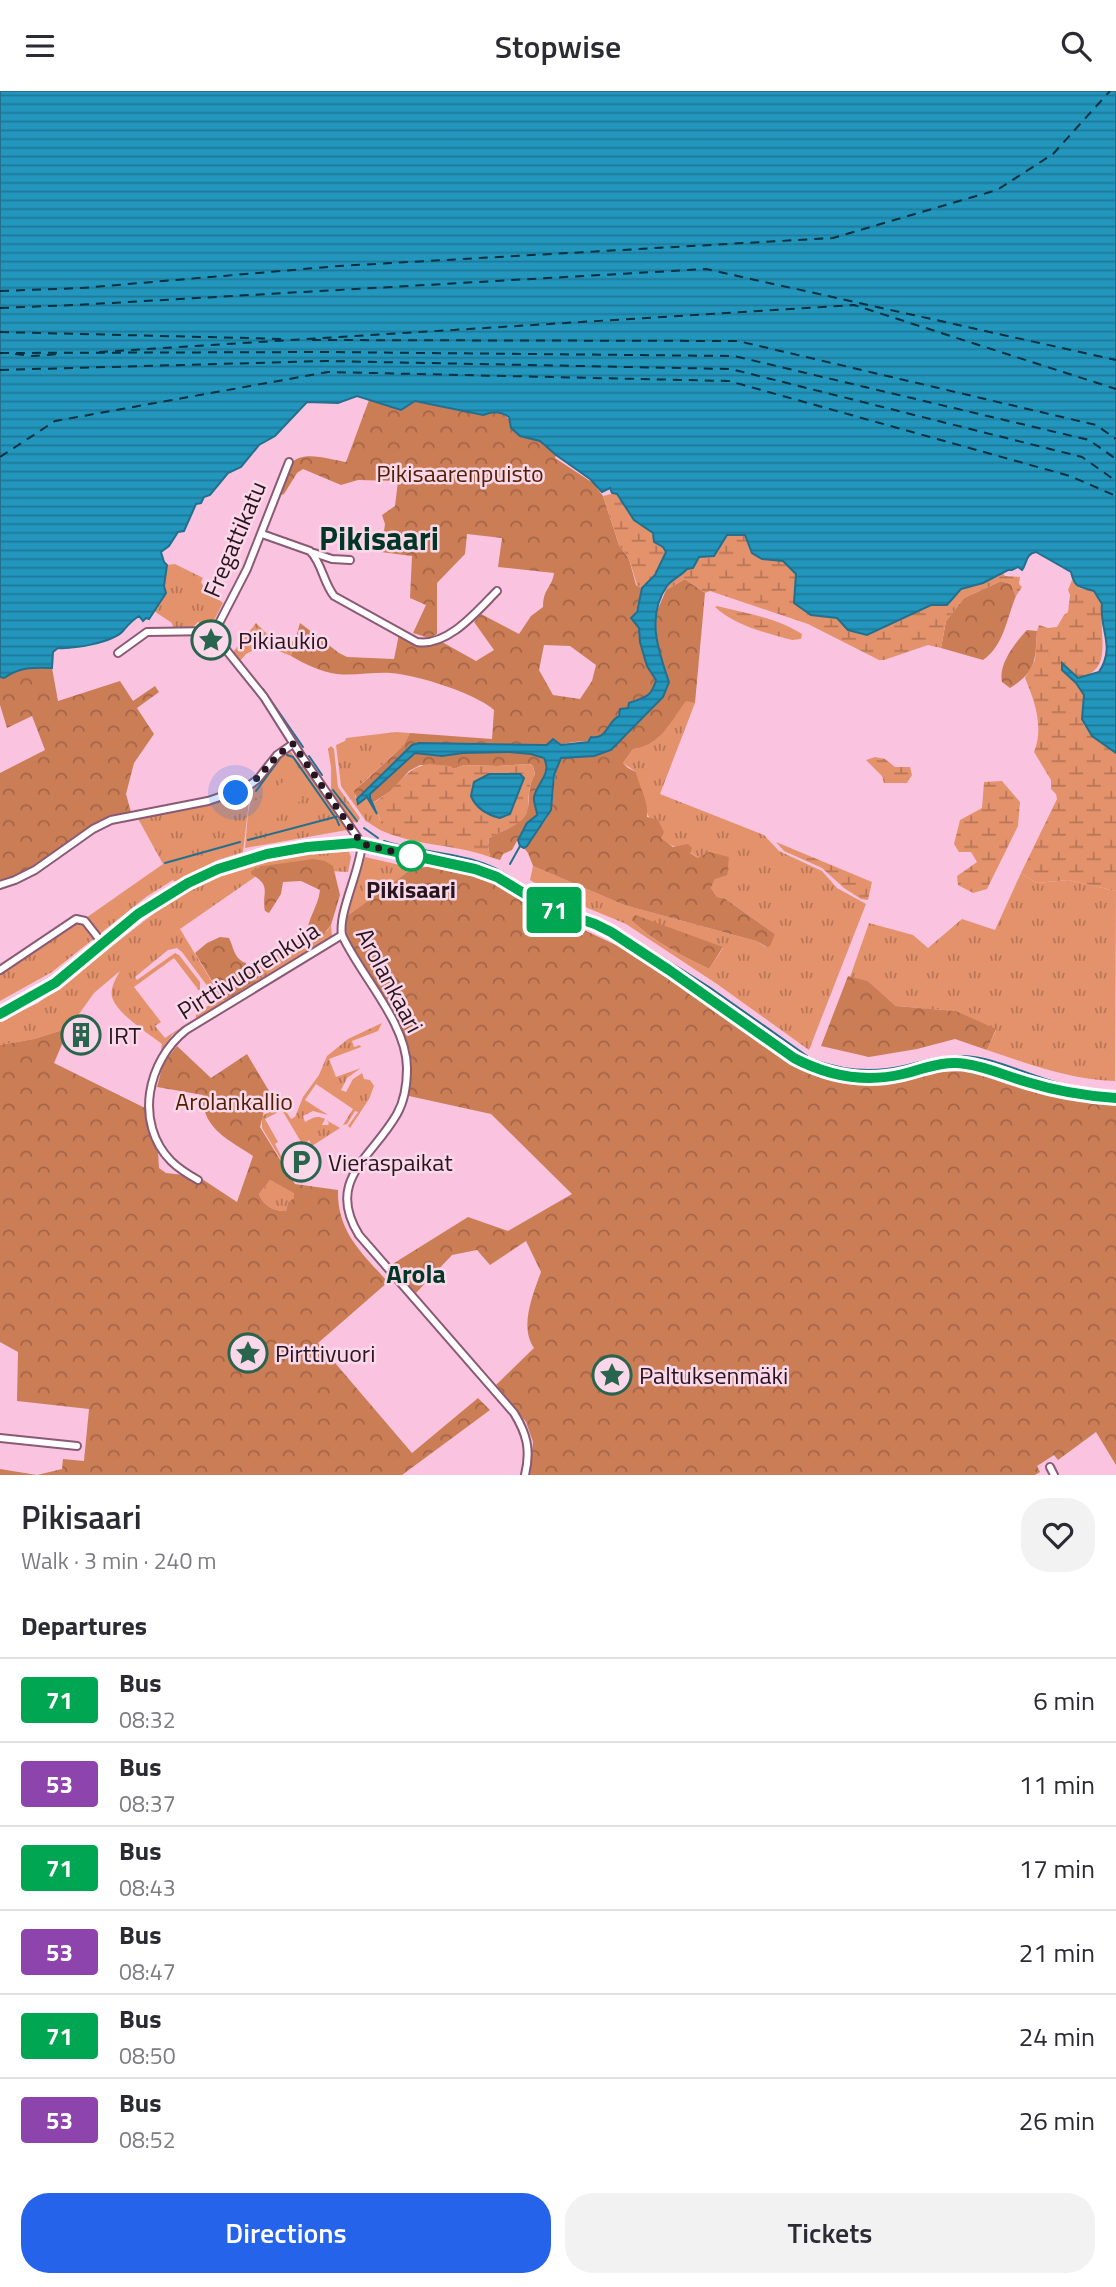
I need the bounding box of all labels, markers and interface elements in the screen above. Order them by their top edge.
text: Stopwise [495,22,621,70]
icon: menu [21,27,59,65]
icon: search [1057,27,1095,65]
park label: Pikisaarenpuisto [376,455,544,491]
street label: Fregattikatu [193,475,275,603]
district label: Pikisaari [319,514,439,562]
place icon: Pikiaukio [190,619,232,661]
place label: Pikiaukio [238,622,328,658]
your location [218,775,253,810]
marker: Pikisaari [396,841,426,871]
place label: Pikisaari [366,871,456,907]
line badge: 71 [522,887,586,933]
text: 71 [541,892,567,928]
street label: Pirttivuorenkuja [170,912,326,1028]
street label: Arolankaari [347,921,433,1039]
building icon: IRT [60,1014,102,1056]
place label: IRT [108,1017,141,1053]
park label: Arolankallio [175,1083,293,1119]
parking icon: Vieraspaikat [280,1141,322,1183]
place label: Vieraspaikat [328,1144,453,1180]
district label: Arola [386,1254,446,1293]
place icon: Pirttivuori [227,1332,269,1374]
place label: Pirttivuori [275,1335,375,1371]
place icon: Paltuksenmäki [591,1354,633,1396]
place label: Paltuksenmäki [639,1357,788,1393]
text: Pikisaari [21,1492,142,1542]
button: heart [1021,1498,1095,1572]
text: Walk · 3 min · 240 m [21,1543,217,1578]
text: Departures [21,1606,147,1645]
text: Bus [119,1663,161,1702]
text: 6 min [1033,1681,1095,1720]
text: 71 [46,1682,73,1718]
text: 08:32 [119,1702,176,1737]
text: Bus [119,1747,161,1786]
text: 11 min [1019,1765,1095,1804]
text: 53 [46,1766,73,1802]
text: 08:37 [119,1786,176,1821]
text: Bus [119,1831,161,1870]
text: 17 min [1019,1849,1095,1888]
text: 71 [46,1850,73,1886]
text: 08:43 [119,1870,176,1905]
text: Bus [119,1915,161,1954]
text: 21 min [1019,1933,1095,1972]
text: 53 [46,1934,73,1970]
text: 08:47 [119,1954,176,1989]
text: Bus [119,1999,161,2038]
text: 24 min [1019,2017,1095,2056]
text: 71 [46,2018,73,2054]
text: 08:50 [119,2038,176,2073]
text: Bus [119,2083,161,2122]
text: 26 min [1019,2101,1095,2140]
text: 53 [46,2102,73,2138]
text: 08:52 [119,2122,176,2157]
button: Directions [21,2193,551,2273]
button: Tickets [565,2193,1095,2273]

